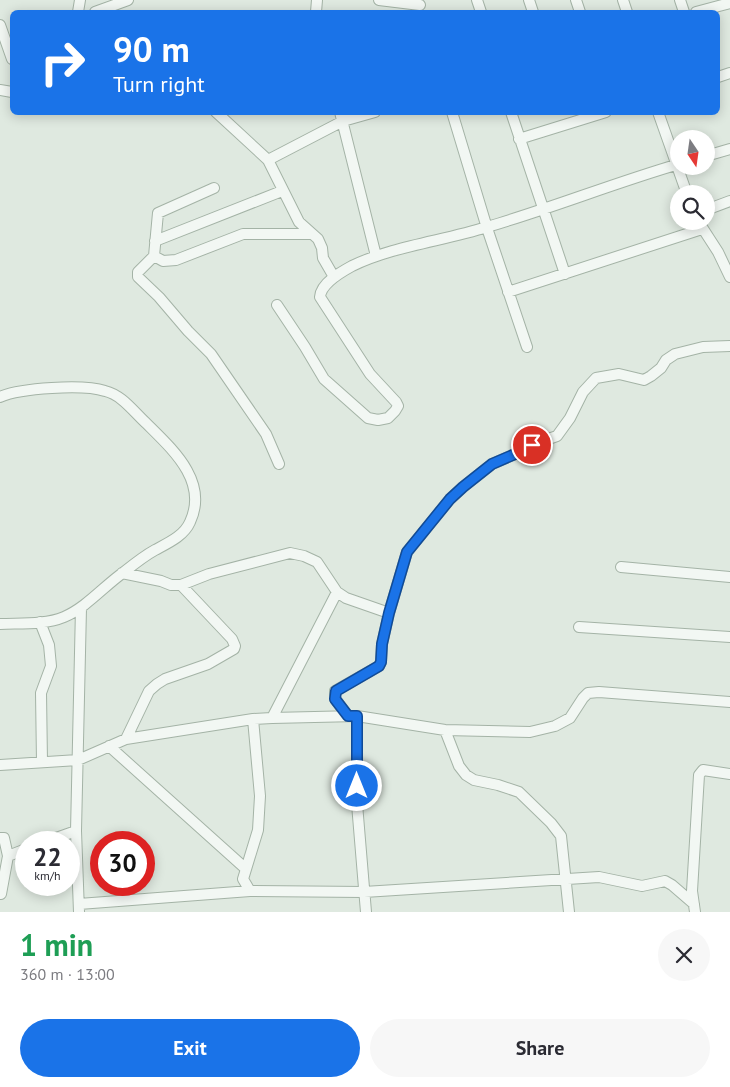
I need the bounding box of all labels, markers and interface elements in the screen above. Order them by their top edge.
text: 90 m [113,26,190,72]
icon: right [30,30,95,95]
text: Turn right [113,70,205,98]
north arrow [670,130,715,175]
map controls [670,130,715,230]
button: search [670,185,715,230]
pin [511,424,553,466]
icon: arrive [518,431,546,459]
position arrow [330,759,382,811]
speed limit sign: 30 [90,831,155,896]
text: 22 [33,841,62,873]
text: km/h [34,868,61,883]
text: 1 min [20,925,93,964]
button: close [658,929,710,981]
text: 360 m · 13:00 [20,964,115,984]
button: Exit [20,1019,360,1077]
button: Share [370,1019,710,1077]

